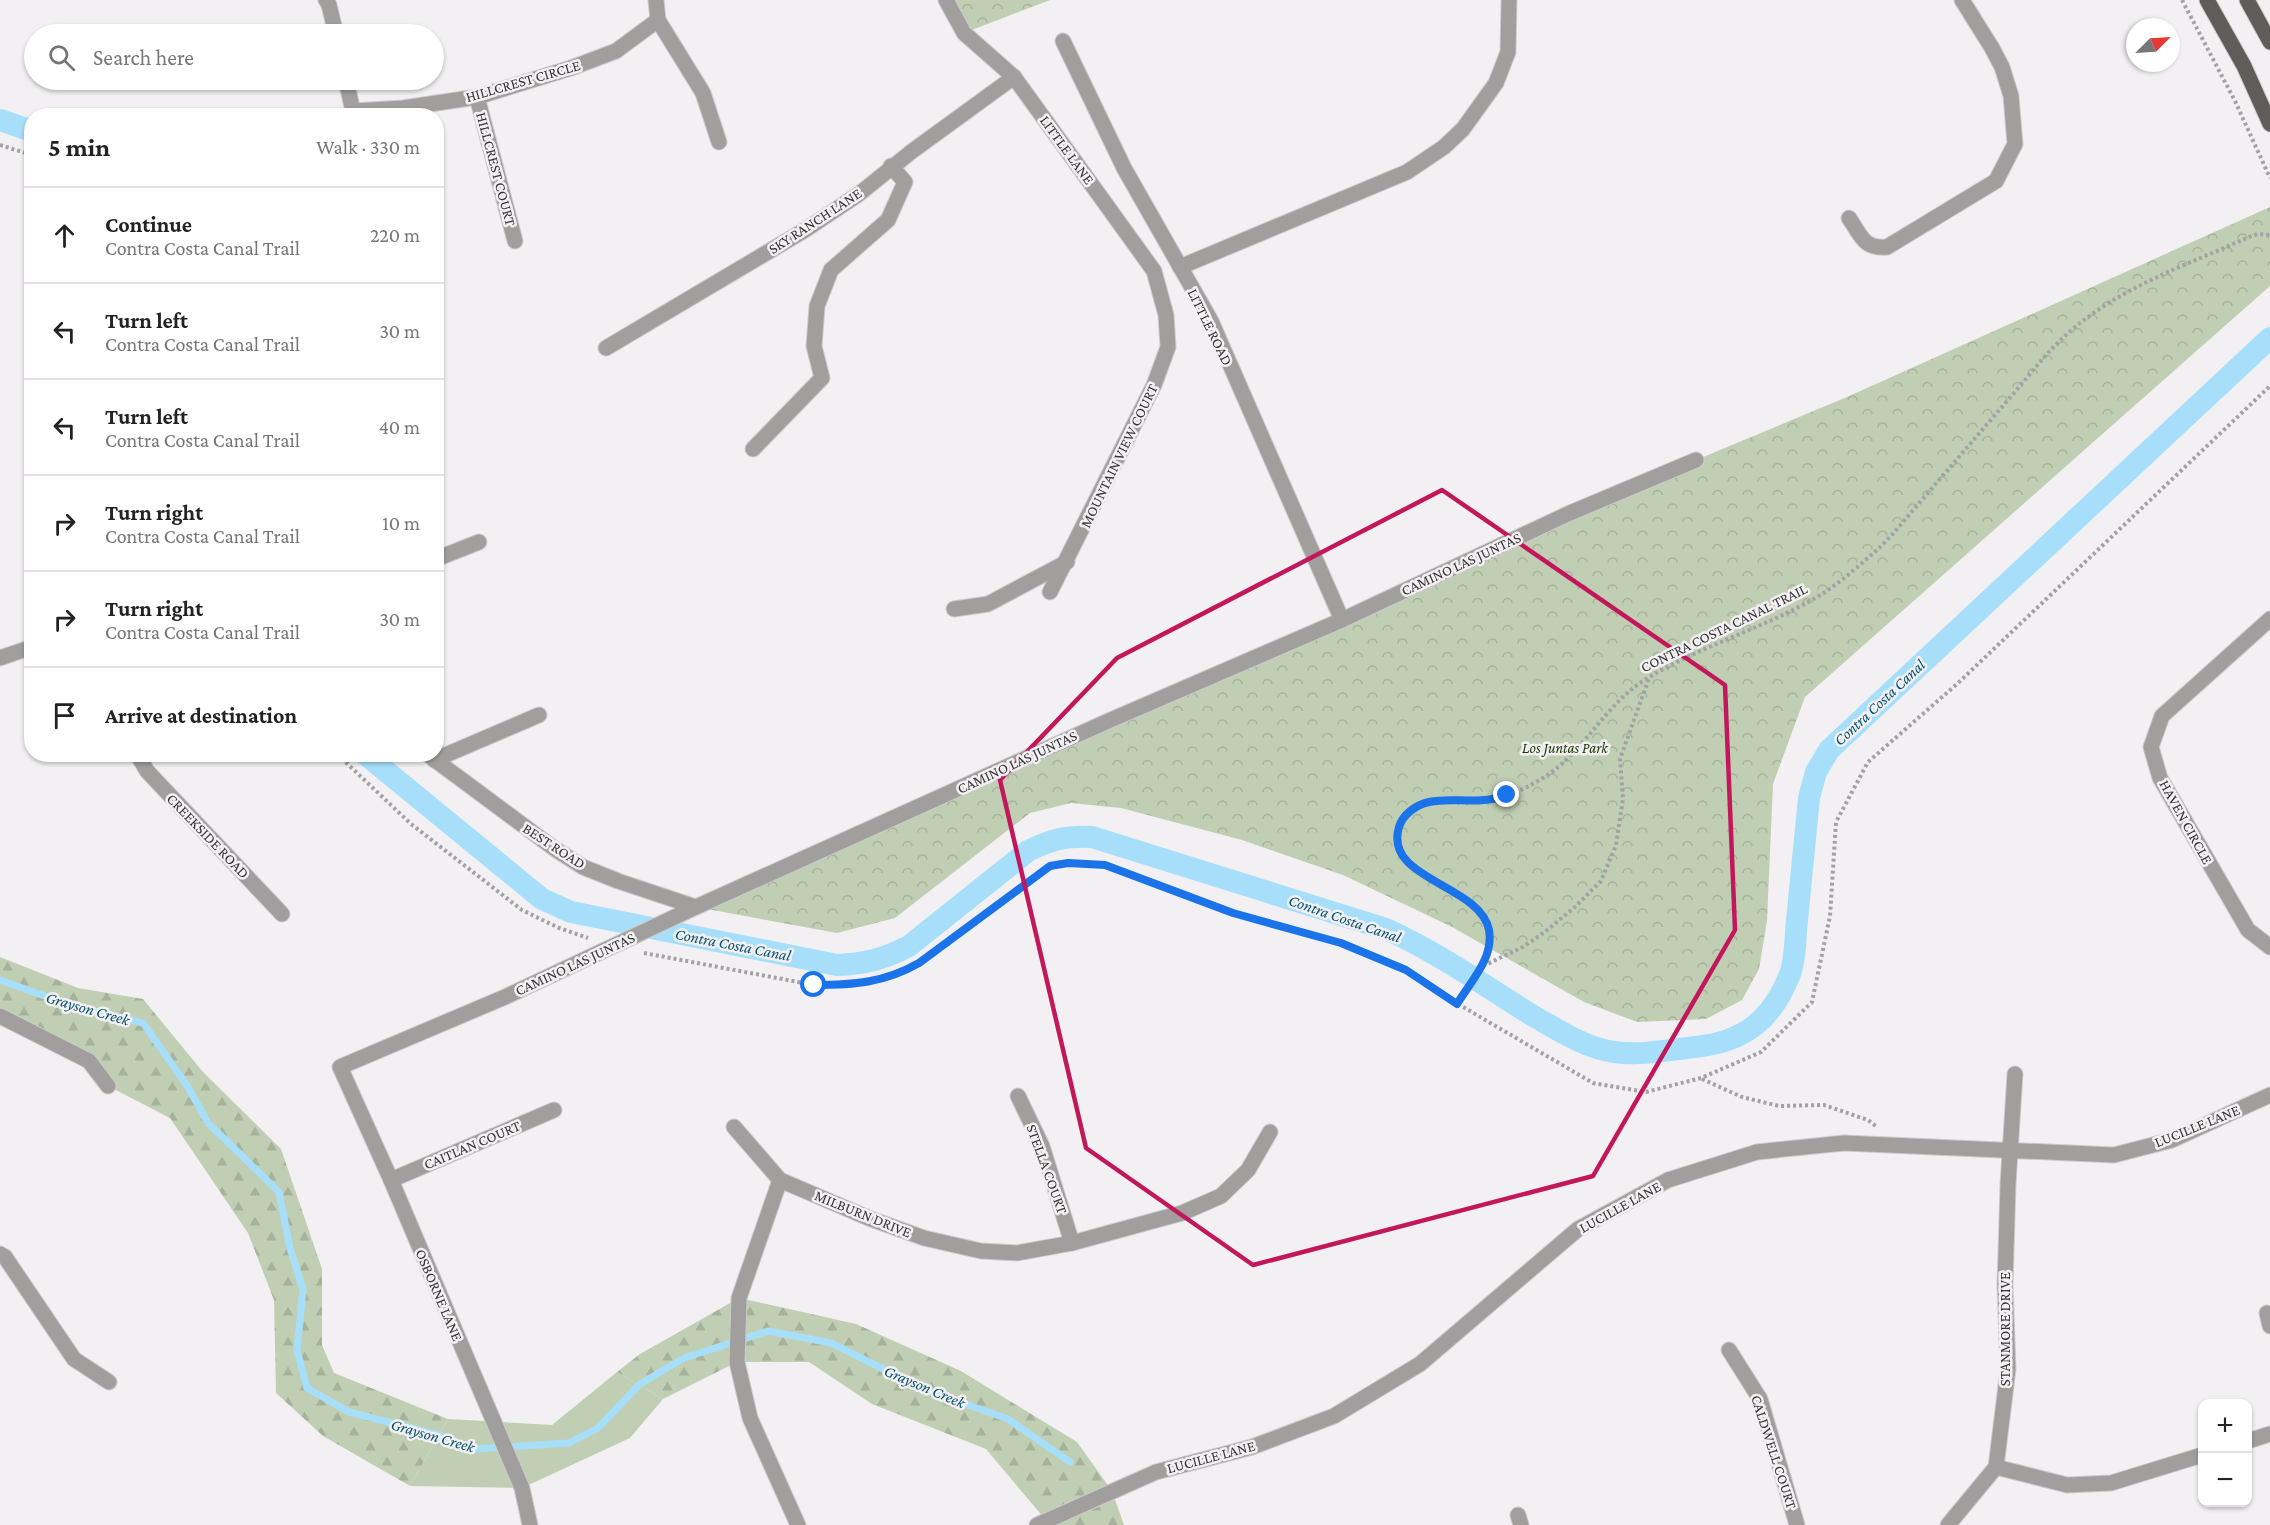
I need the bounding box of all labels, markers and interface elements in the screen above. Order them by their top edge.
north arrow [2126,18,2180,72]
search box [24,24,444,90]
icon: search [45,41,78,74]
text: Search here [93,45,194,70]
street label: HILLCREST CIRCLE [464,57,582,105]
street label: HILLCREST COURT [473,110,519,228]
street label: LITTLE LANE [1037,113,1097,187]
text: 5 min [48,133,110,162]
text: Walk · 330 m [316,136,420,158]
street label: SKY RANCH LANE [766,185,864,257]
text: Continue [105,212,192,237]
icon: ahead [48,219,81,252]
text: 220 m [370,224,420,246]
text: Contra Costa Canal Trail [105,237,300,259]
street label: LITTLE ROAD [1185,286,1235,368]
text: Turn left [105,308,188,333]
icon: left [48,315,81,348]
text: 30 m [379,320,420,342]
text: Contra Costa Canal Trail [105,333,300,355]
street label: MOUNTAIN VIEW COURT [1077,382,1161,530]
text: Turn left [105,404,188,429]
icon: left [48,411,81,444]
text: 40 m [379,416,420,438]
text: Contra Costa Canal Trail [105,429,300,451]
text: Turn right [105,500,203,525]
icon: right [48,507,81,540]
text: 10 m [382,512,420,534]
text: Contra Costa Canal Trail [105,525,300,547]
street label: CAMINO LAS JUNTAS [1399,529,1524,600]
street label: CONTRA COSTA CANAL TRAIL [1638,580,1810,675]
text: Turn right [105,596,203,621]
icon: right [48,603,81,636]
text: 30 m [379,608,420,630]
text: Contra Costa Canal Trail [105,621,300,643]
water label: Contra Costa Canal [1831,655,1929,749]
icon: arrive [48,699,81,732]
text: Arrive at destination [105,703,297,728]
street label: CAMINO LAS JUNTAS [955,727,1080,798]
park label: Los Juntas Park [1522,740,1609,757]
street label: HAVEN CIRCLE [2156,777,2216,867]
route end [1493,781,1519,807]
street label: CREEKSIDE ROAD [164,790,252,882]
street label: BEST ROAD [520,820,588,872]
water label: Contra Costa Canal [1286,891,1404,946]
water label: Contra Costa Canal [674,925,793,964]
street label: CAMINO LAS JUNTAS [513,929,638,1000]
route start [800,971,826,997]
water label: Grayson Creek [44,988,133,1030]
street label: LUCILLE LANE [2152,1102,2242,1150]
street label: CAITLAN COURT [421,1117,523,1173]
street label: STELLA COURT [1023,1122,1071,1216]
street label: LUCILLE LANE [1577,1178,1663,1236]
street label: MILBURN DRIVE [812,1187,914,1241]
street label: OSBORNE LANE [412,1247,466,1343]
street label: STANMORE DRIVE [1997,1272,2013,1386]
water label: Grayson Creek [881,1362,969,1412]
street label: CALDWELL COURT [1748,1393,1800,1511]
map controls [2198,1399,2252,1507]
button: + [2198,1399,2252,1453]
water label: Grayson Creek [389,1415,478,1457]
street label: LUCILLE LANE [1165,1438,1257,1476]
button: − [2198,1453,2252,1507]

